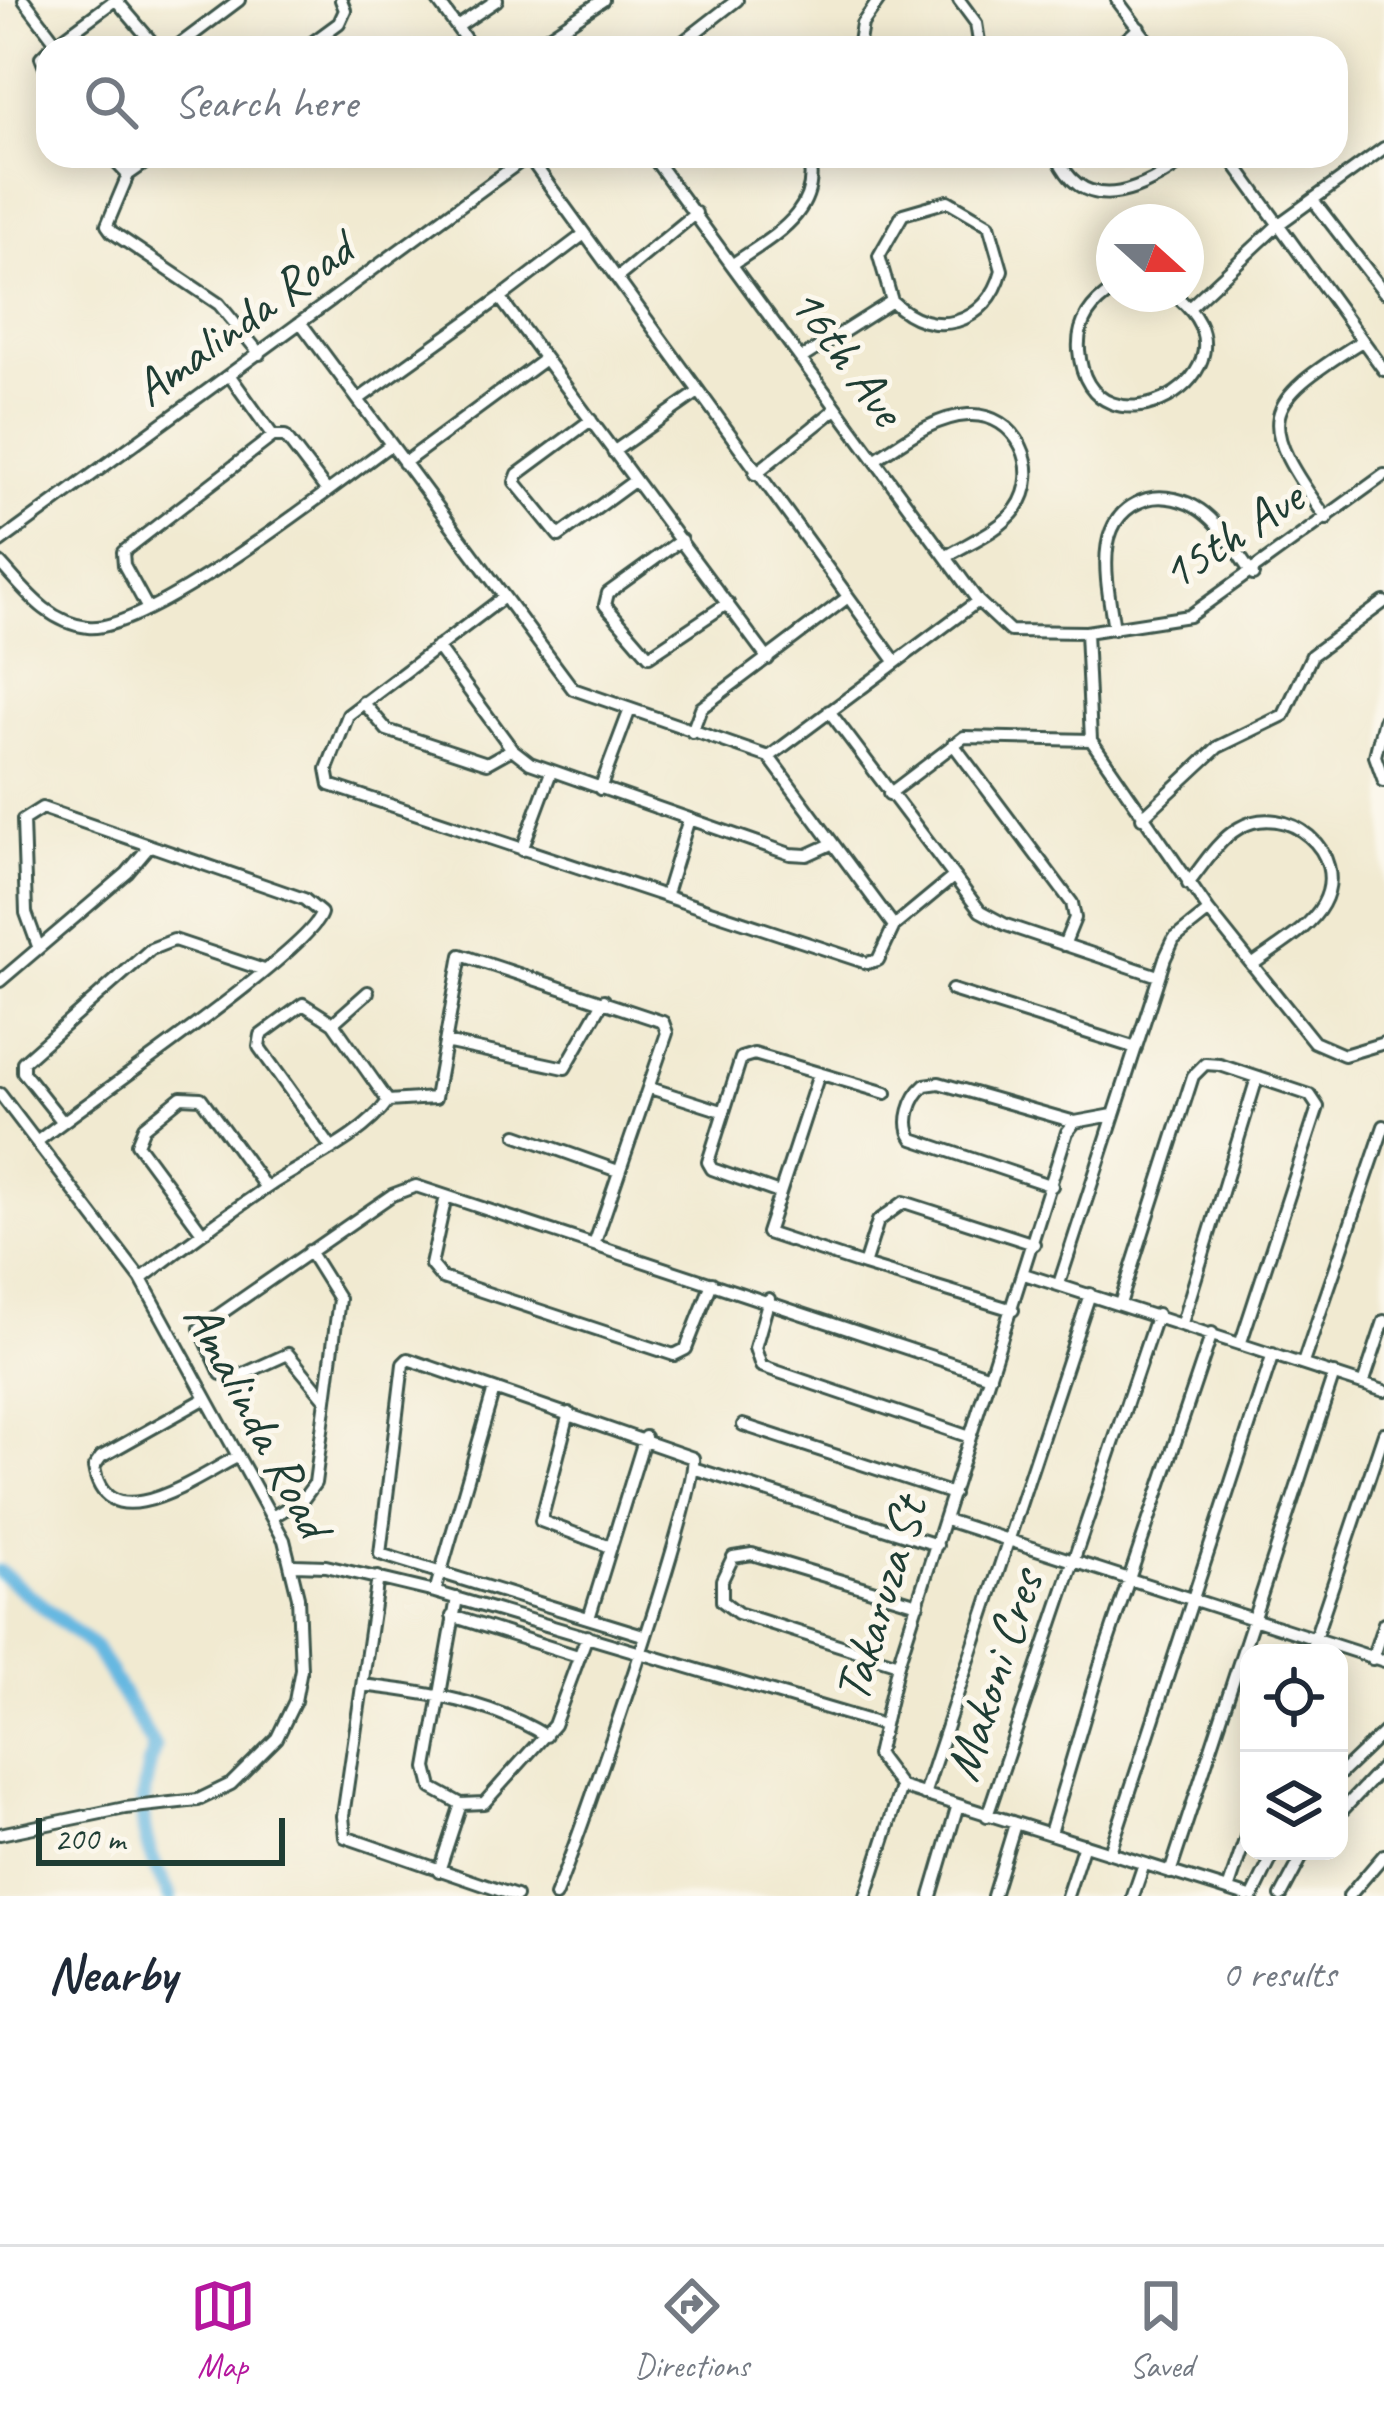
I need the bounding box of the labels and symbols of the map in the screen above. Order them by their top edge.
north arrow [1096,204,1204,312]
street label: Amalinda Road [120,213,371,420]
street label: 16th Ave [775,273,921,441]
street label: 15th Ave [1148,463,1318,605]
street label: Amalinda Road [170,1291,350,1555]
street label: Takaruza St [819,1484,943,1709]
street label: Makoni Cres [929,1558,1058,1788]
scale bar [36,1812,285,1865]

